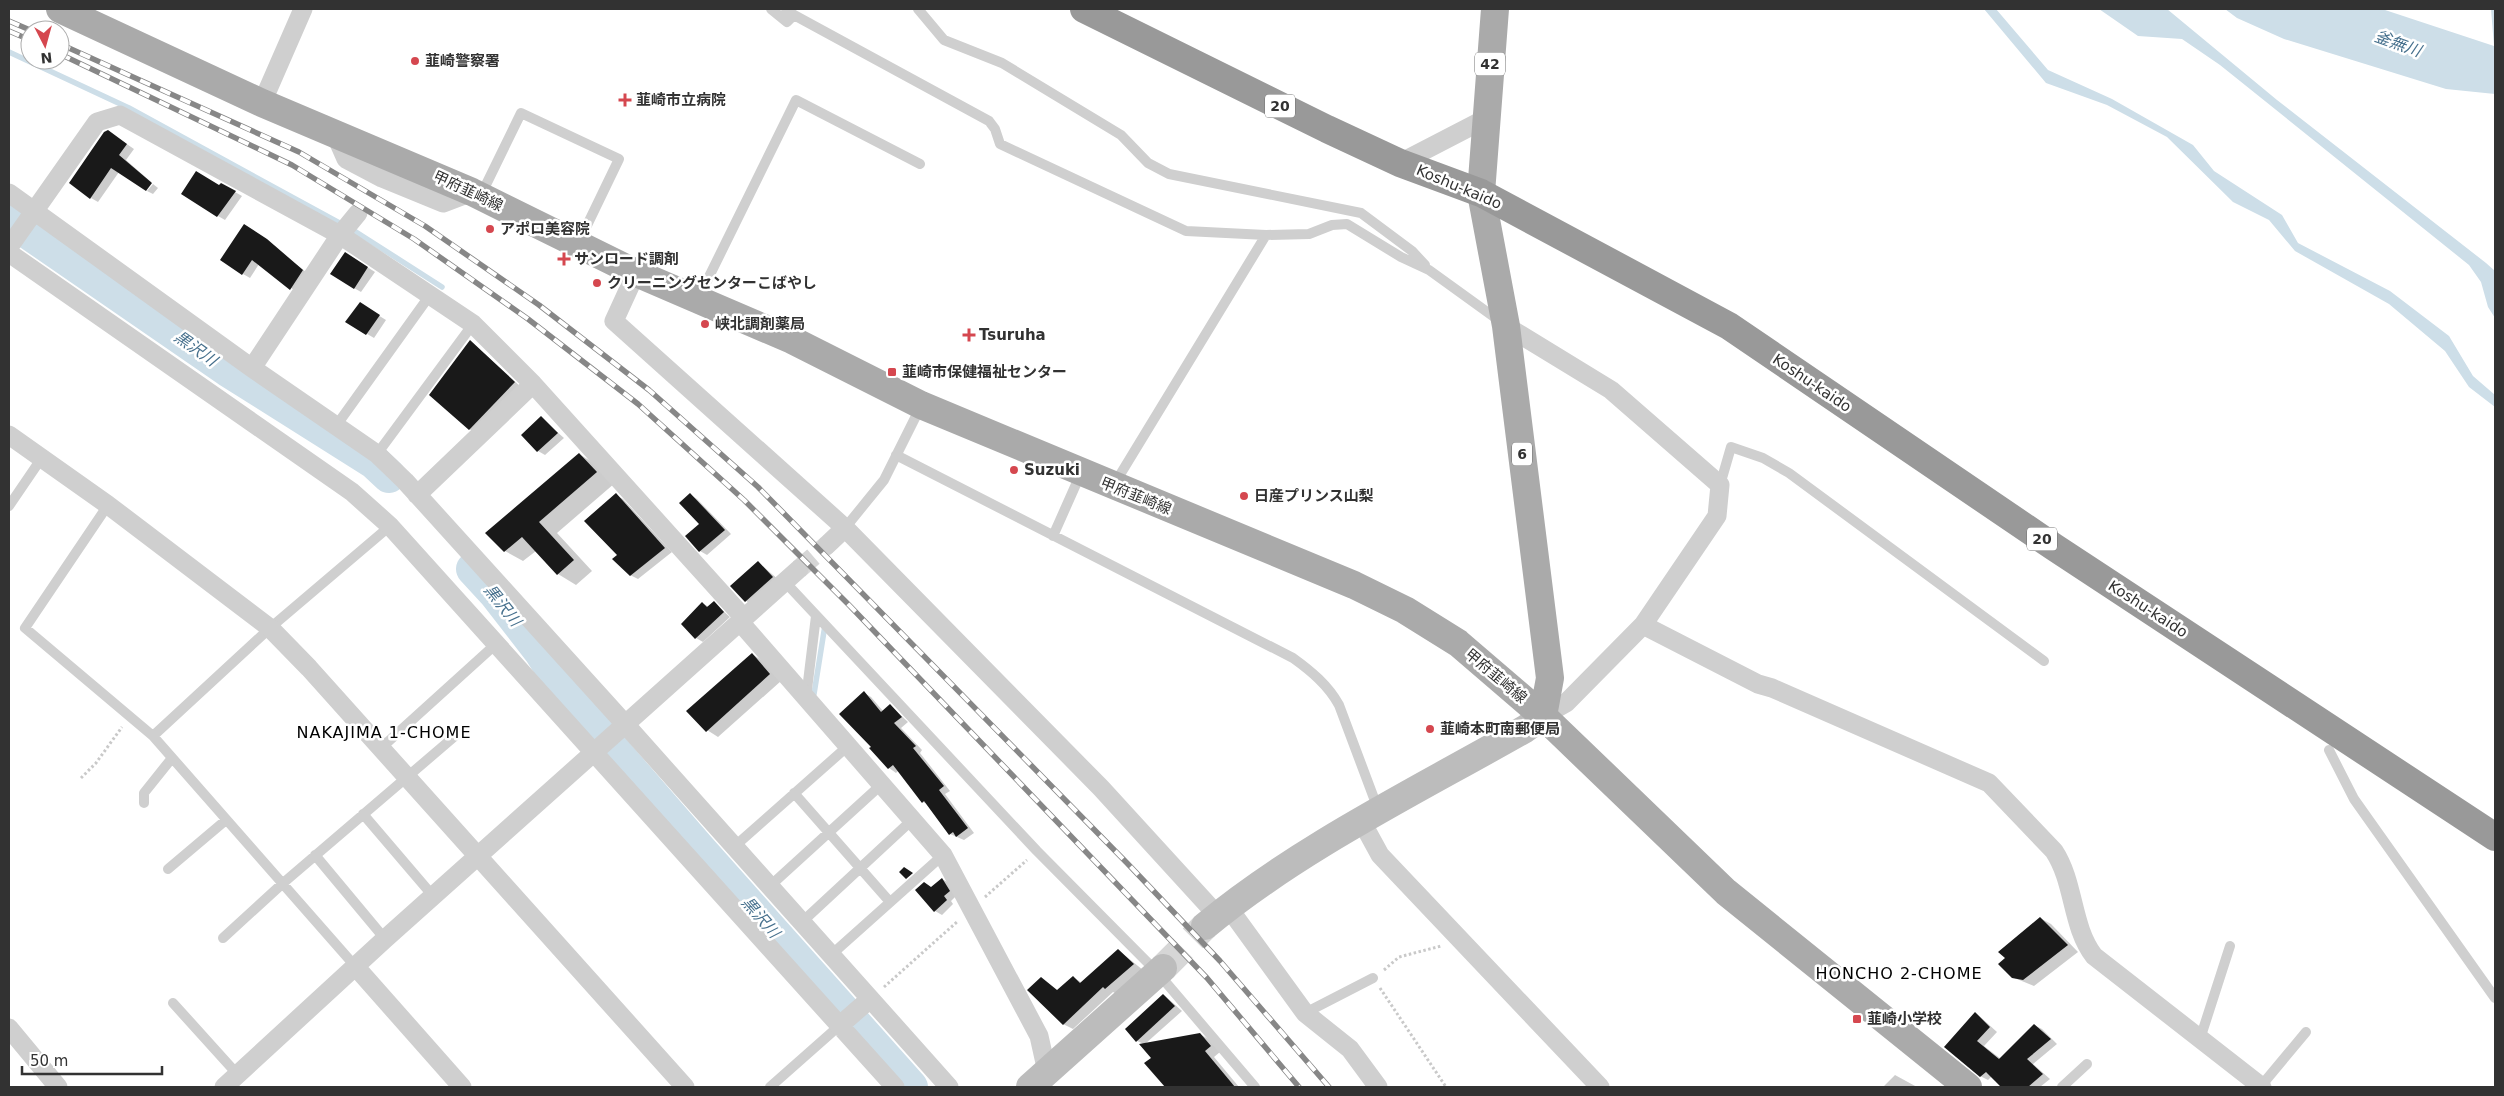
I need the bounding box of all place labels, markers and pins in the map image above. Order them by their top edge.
place label: 韮崎警察署 [425,52,500,70]
marker: 韮崎警察署 [409,55,421,67]
place label: 韮崎市立病院 [636,91,726,109]
marker: 韮崎市立病院 [618,93,632,107]
place label: アポロ美容院 [500,220,590,238]
marker: アポロ美容院 [484,223,496,235]
place label: サンロード調剤 [574,250,679,268]
marker: サンロード調剤 [558,253,570,265]
place label: クリーニングセンターこばやし [607,274,817,292]
marker: クリーニングセンターこばやし [591,277,603,289]
place label: 峡北調剤薬局 [715,315,805,333]
marker: 峡北調剤薬局 [699,318,711,330]
place label: Tsuruha [979,326,1046,344]
marker: Tsuruha [963,329,975,341]
place label: 韮崎市保健福祉センター [902,363,1067,381]
marker: 韮崎市保健福祉センター [886,366,898,378]
place label: Suzuki [1024,461,1080,479]
marker: Suzuki [1008,464,1020,476]
place label: 日産プリンス山梨 [1254,487,1374,505]
marker: 日産プリンス山梨 [1238,490,1250,502]
place label: 韮崎本町南郵便局 [1440,720,1560,738]
marker: 韮崎本町南郵便局 [1424,723,1436,735]
place label: 韮崎小学校 [1867,1010,1942,1028]
marker: 韮崎小学校 [1851,1013,1863,1025]

